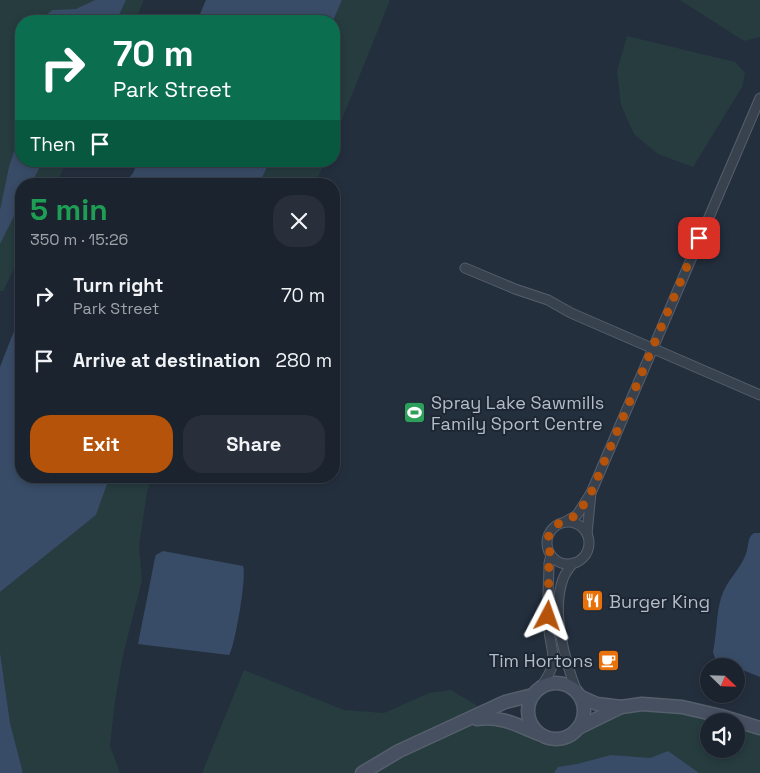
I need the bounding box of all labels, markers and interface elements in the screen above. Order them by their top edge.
text: 70 m [113,32,194,76]
icon: right [30,35,95,100]
text: Park Street [113,75,232,103]
icon: arrive [86,130,114,158]
text: Then [30,132,76,157]
text: 5 min [30,190,108,229]
button: close [273,195,325,247]
pin [678,217,720,259]
icon: arrive [685,224,713,252]
text: 350 m · 15:26 [30,229,128,250]
text: Turn right [73,273,163,298]
icon: right [30,282,58,310]
text: 70 m [281,283,325,308]
text: Park Street [73,298,159,319]
icon: arrive [30,347,58,375]
text: Arrive at destination [73,348,261,373]
text: 280 m [276,348,332,373]
place label: Spray Lake Sawmills Family Sport Centre [431,391,604,435]
sports icon: Spray Lake Sawmills Family Sport Centre [403,400,427,424]
button: Exit [30,415,173,473]
button: Share [183,415,325,473]
position arrow [521,589,573,641]
restaurant icon: Burger King [581,589,605,613]
place label: Burger King [609,590,710,613]
cafe icon: Tim Hortons [597,648,621,672]
place label: Tim Hortons [489,649,593,672]
north arrow [700,658,745,702]
map controls [700,658,745,758]
button: sound [700,713,745,758]

